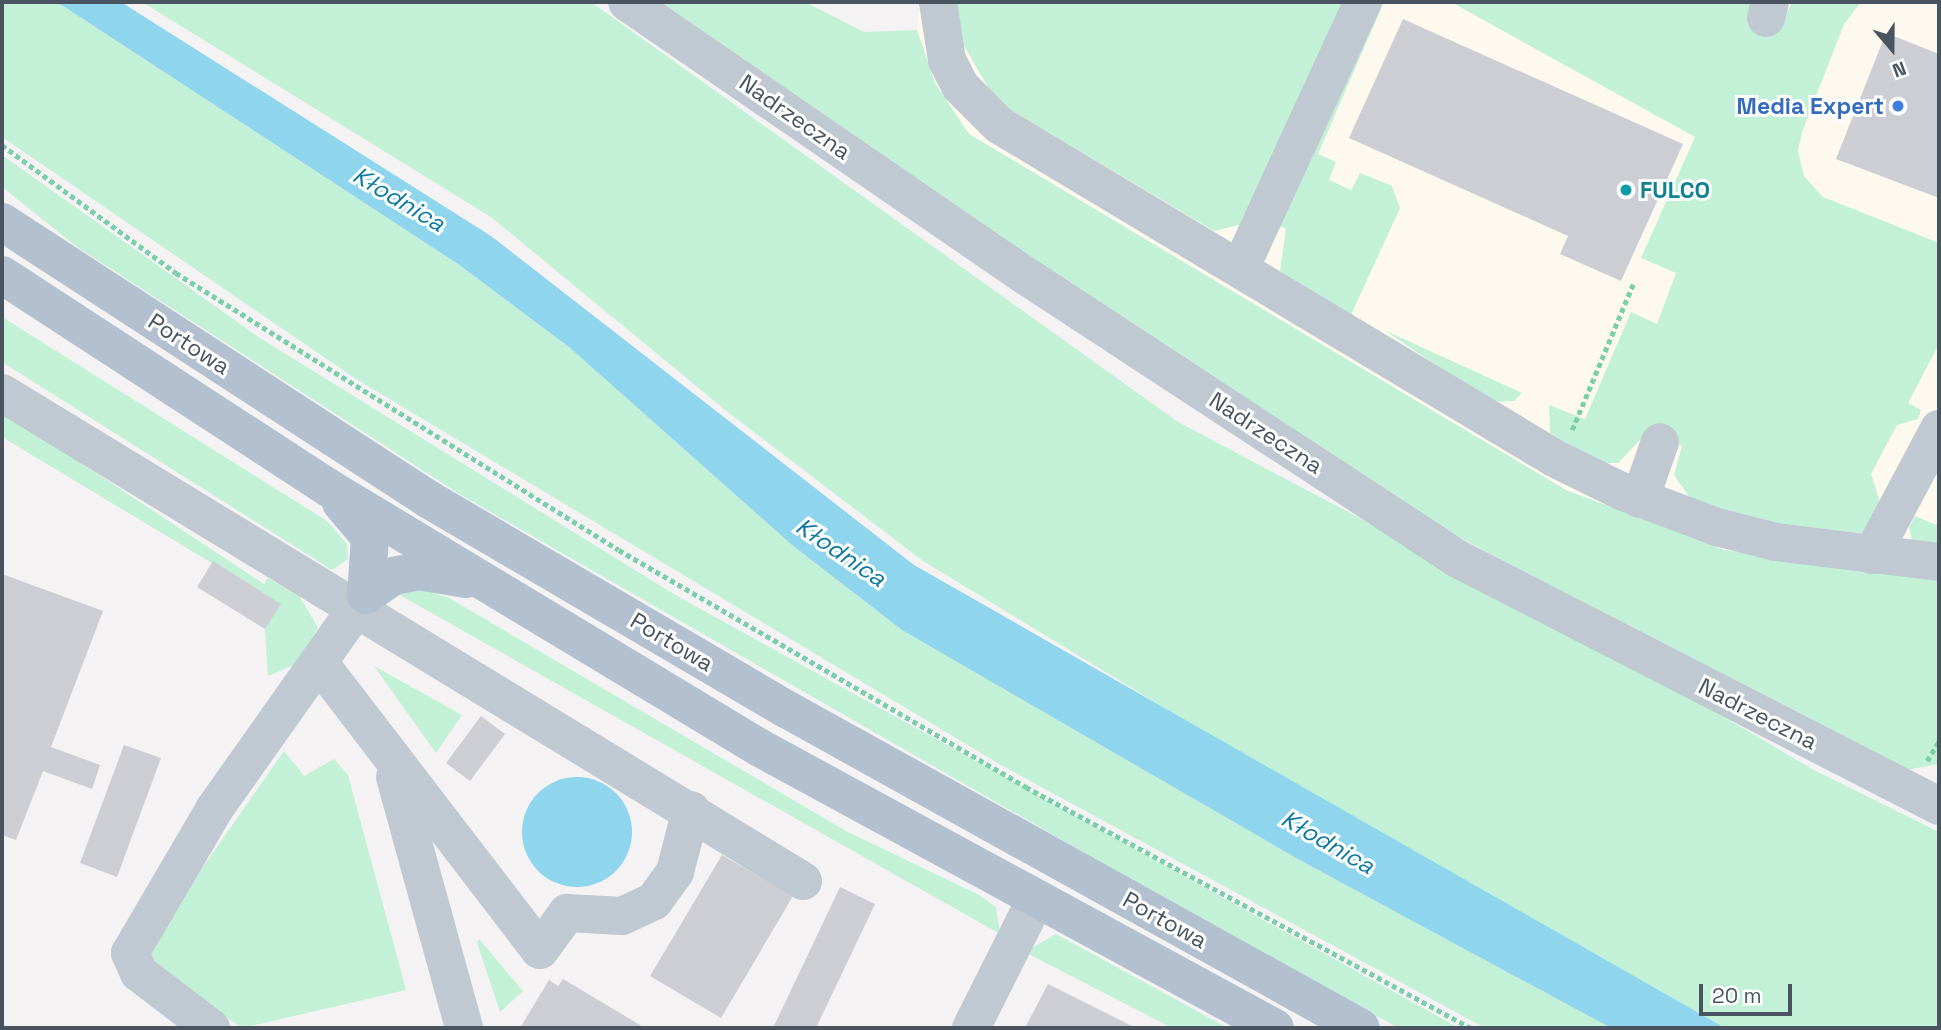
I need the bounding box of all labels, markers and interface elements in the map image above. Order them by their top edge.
north arrow [1857,14,1927,84]
text: N [1889,55,1910,83]
street label: Nadrzeczna [734,69,856,165]
place label: Media Expert [1737,92,1884,120]
marker: Media Expert [1890,98,1906,114]
water label: Kłodnica [348,160,450,238]
place label: FULCO [1640,176,1710,204]
marker: FULCO [1618,182,1634,198]
street label: Portowa [143,307,235,381]
street label: Nadrzeczna [1204,386,1328,480]
water label: Kłodnica [791,511,891,593]
street label: Portowa [625,606,719,678]
street label: Nadrzeczna [1694,672,1822,756]
water label: Kłodnica [1277,804,1379,880]
street label: Portowa [1118,886,1212,954]
scale bar [1703,970,1796,1014]
text: 20 m [1712,982,1762,1009]

